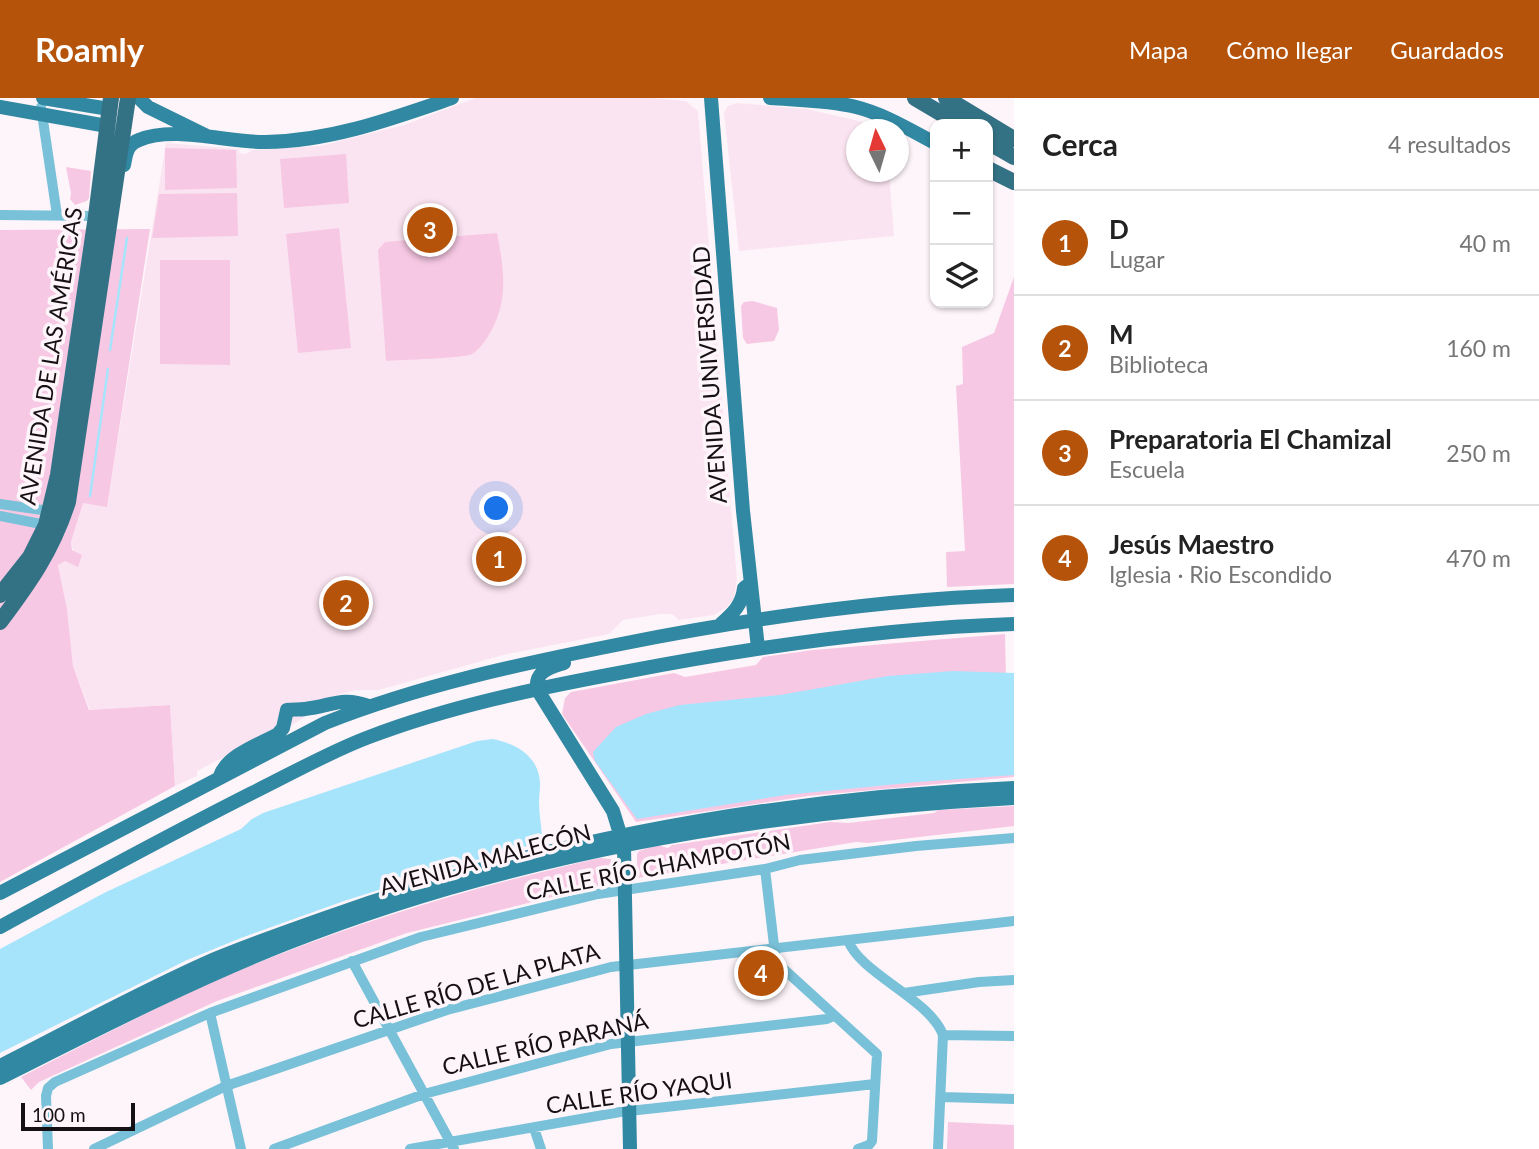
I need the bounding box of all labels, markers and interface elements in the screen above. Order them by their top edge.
text: Roamly [35,29,144,69]
text: Mapa [1129,35,1188,64]
text: Cómo llegar [1226,35,1352,64]
text: Guardados [1390,35,1504,64]
north arrow [846,119,909,182]
map controls [930,119,993,308]
button: + [930,119,993,182]
text: Cerca [1042,126,1118,162]
text: 4 resultados [1388,130,1511,158]
button: − [930,182,993,245]
pin: 3 [407,204,453,256]
street label: AVENIDA DE LAS AMÉRICAS [13,205,87,507]
text: D [1109,213,1129,245]
text: 1 [1058,229,1072,257]
text: 40 m [1460,229,1511,257]
street label: AVENIDA UNIVERSIDAD [686,245,732,505]
button: layers [930,245,993,308]
text: Lugar [1109,245,1165,273]
text: M [1109,318,1134,350]
text: 2 [1058,334,1072,362]
text: 160 m [1446,334,1511,362]
text: Biblioteca [1109,350,1209,378]
text: Preparatoria El Chamizal [1109,423,1392,455]
text: 3 [1058,439,1072,467]
text: 250 m [1446,439,1511,467]
text: Escuela [1109,455,1185,483]
your location [479,491,513,525]
text: Jesús Maestro [1109,528,1274,560]
pin: 1 [476,533,522,585]
text: 4 [1058,544,1072,572]
text: 470 m [1446,544,1511,572]
text: Iglesia · Rio Escondido [1109,560,1332,588]
pin: 2 [323,577,369,629]
street label: AVENIDA MALECÓN [376,817,594,901]
street label: CALLE RÍO CHAMPOTÓN [523,827,793,905]
street label: CALLE RÍO DE LA PLATA [350,936,603,1034]
pin: 4 [738,947,784,999]
street label: CALLE RÍO PARANÁ [439,1006,651,1080]
street label: CALLE RÍO YAQUI [544,1065,734,1119]
scale bar [21,1100,135,1132]
text: 100 m [32,1103,86,1126]

